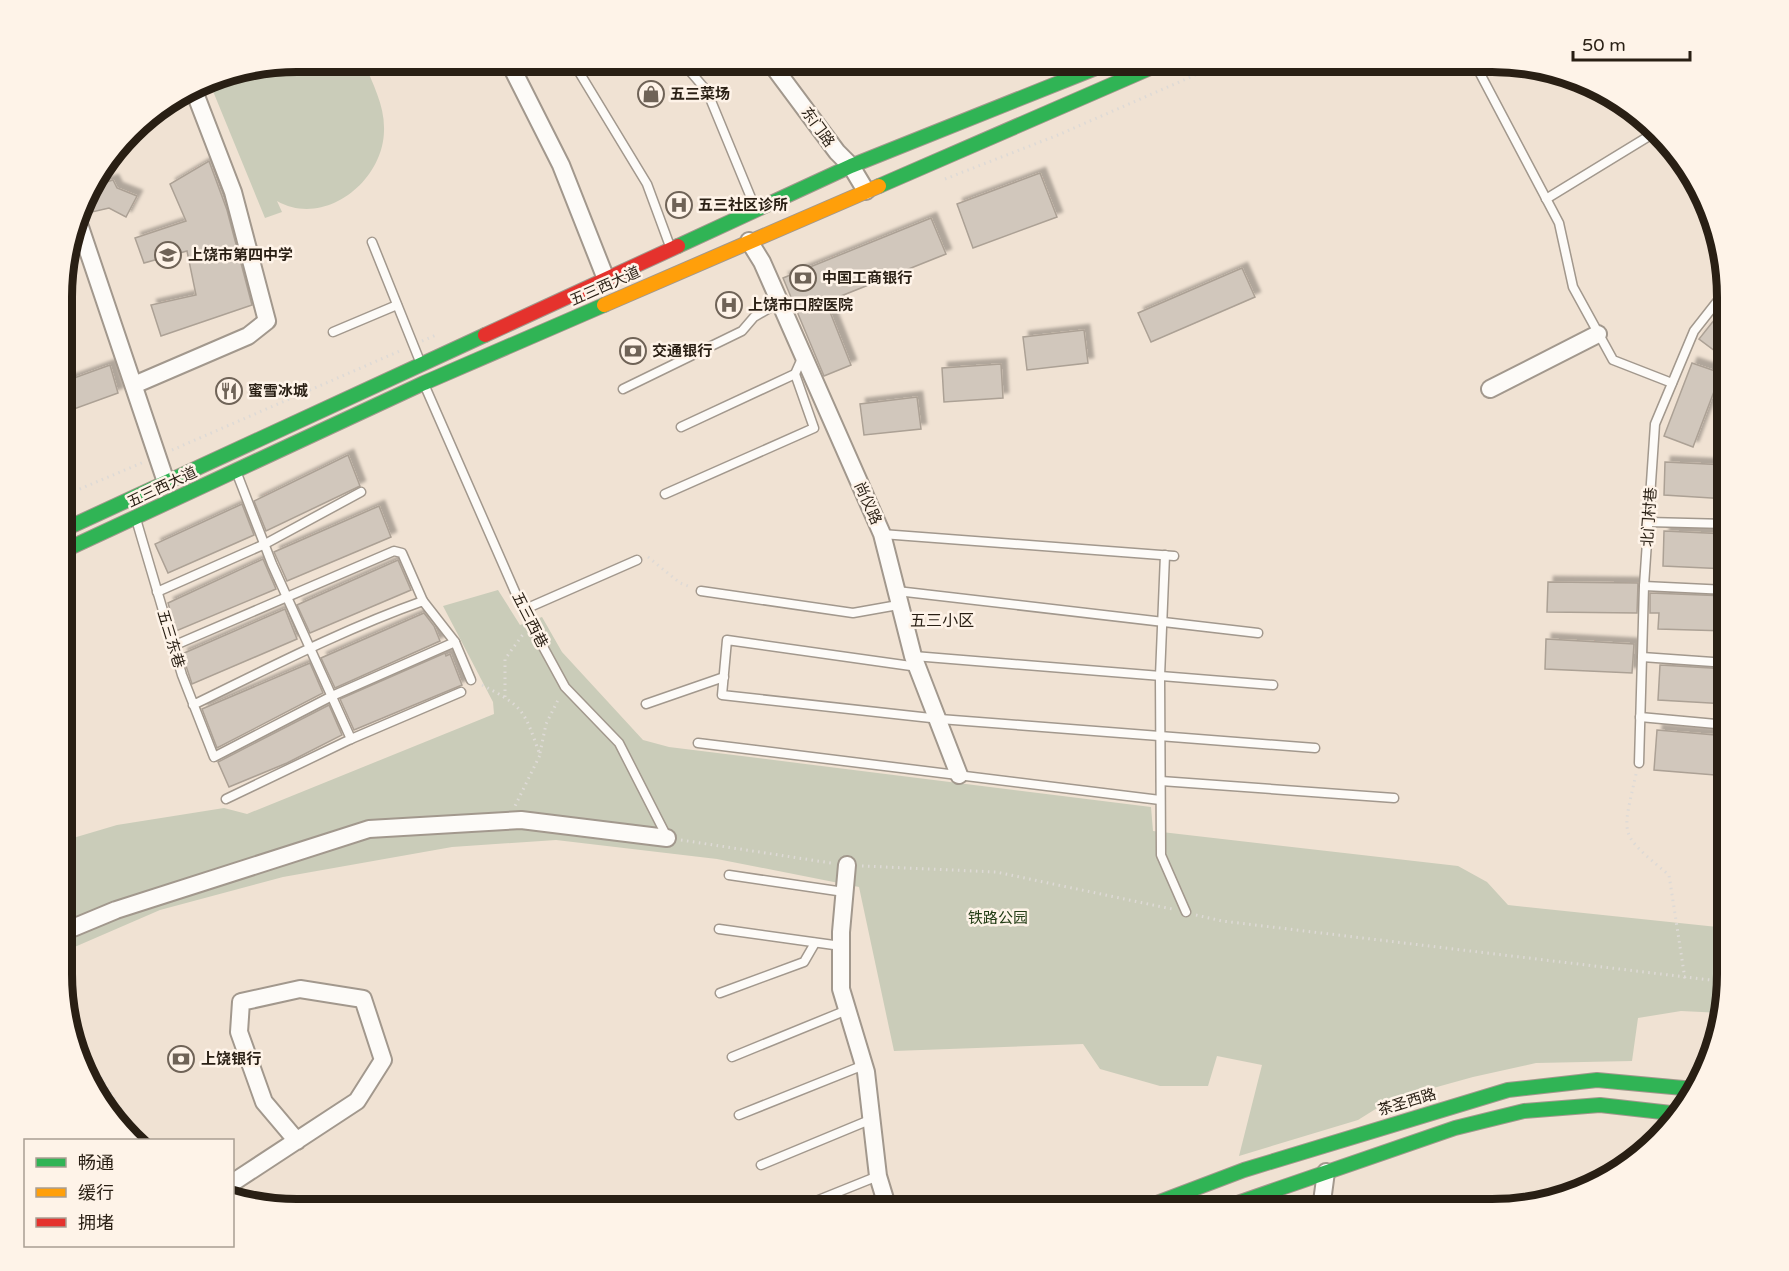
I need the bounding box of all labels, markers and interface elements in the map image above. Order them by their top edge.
scale bar [1573,24,1690,62]
text: 50 m [1582,34,1626,56]
shop icon: 五三菜场 [636,79,666,109]
place label: 五三菜场 [670,85,730,103]
street label: 东门路 [797,104,839,150]
hospital icon: 五三社区诊所 [664,190,694,220]
place label: 五三社区诊所 [698,196,788,214]
school or university icon: 上饶市第四中学 [153,240,183,270]
place label: 上饶市第四中学 [188,246,293,264]
street label: 五三西大道 [567,263,643,309]
bank icon: 中国工商银行 [788,263,818,293]
place label: 中国工商银行 [822,269,912,287]
hospital icon: 上饶市口腔医院 [714,290,744,320]
place label: 上饶市口腔医院 [748,296,853,314]
bank icon: 交通银行 [618,336,648,366]
place label: 交通银行 [652,342,712,360]
restaurant icon: 蜜雪冰城 [214,376,244,406]
place label: 蜜雪冰城 [248,382,308,400]
street label: 五三西大道 [124,463,200,511]
street label: 尚仪路 [851,479,885,527]
street label: 北门村巷 [1638,486,1660,548]
street label: 五三西巷 [508,589,552,651]
street label: 五三东巷 [154,608,188,670]
district label: 五三小区 [910,611,974,631]
park label: 铁路公园 [968,909,1028,927]
bank icon: 上饶银行 [166,1044,196,1074]
place label: 上饶银行 [201,1050,261,1068]
street label: 茶圣西路 [1376,1085,1438,1119]
legend [24,1139,234,1247]
text: 畅通 [78,1152,114,1174]
text: 缓行 [78,1182,114,1204]
text: 拥堵 [78,1212,114,1234]

